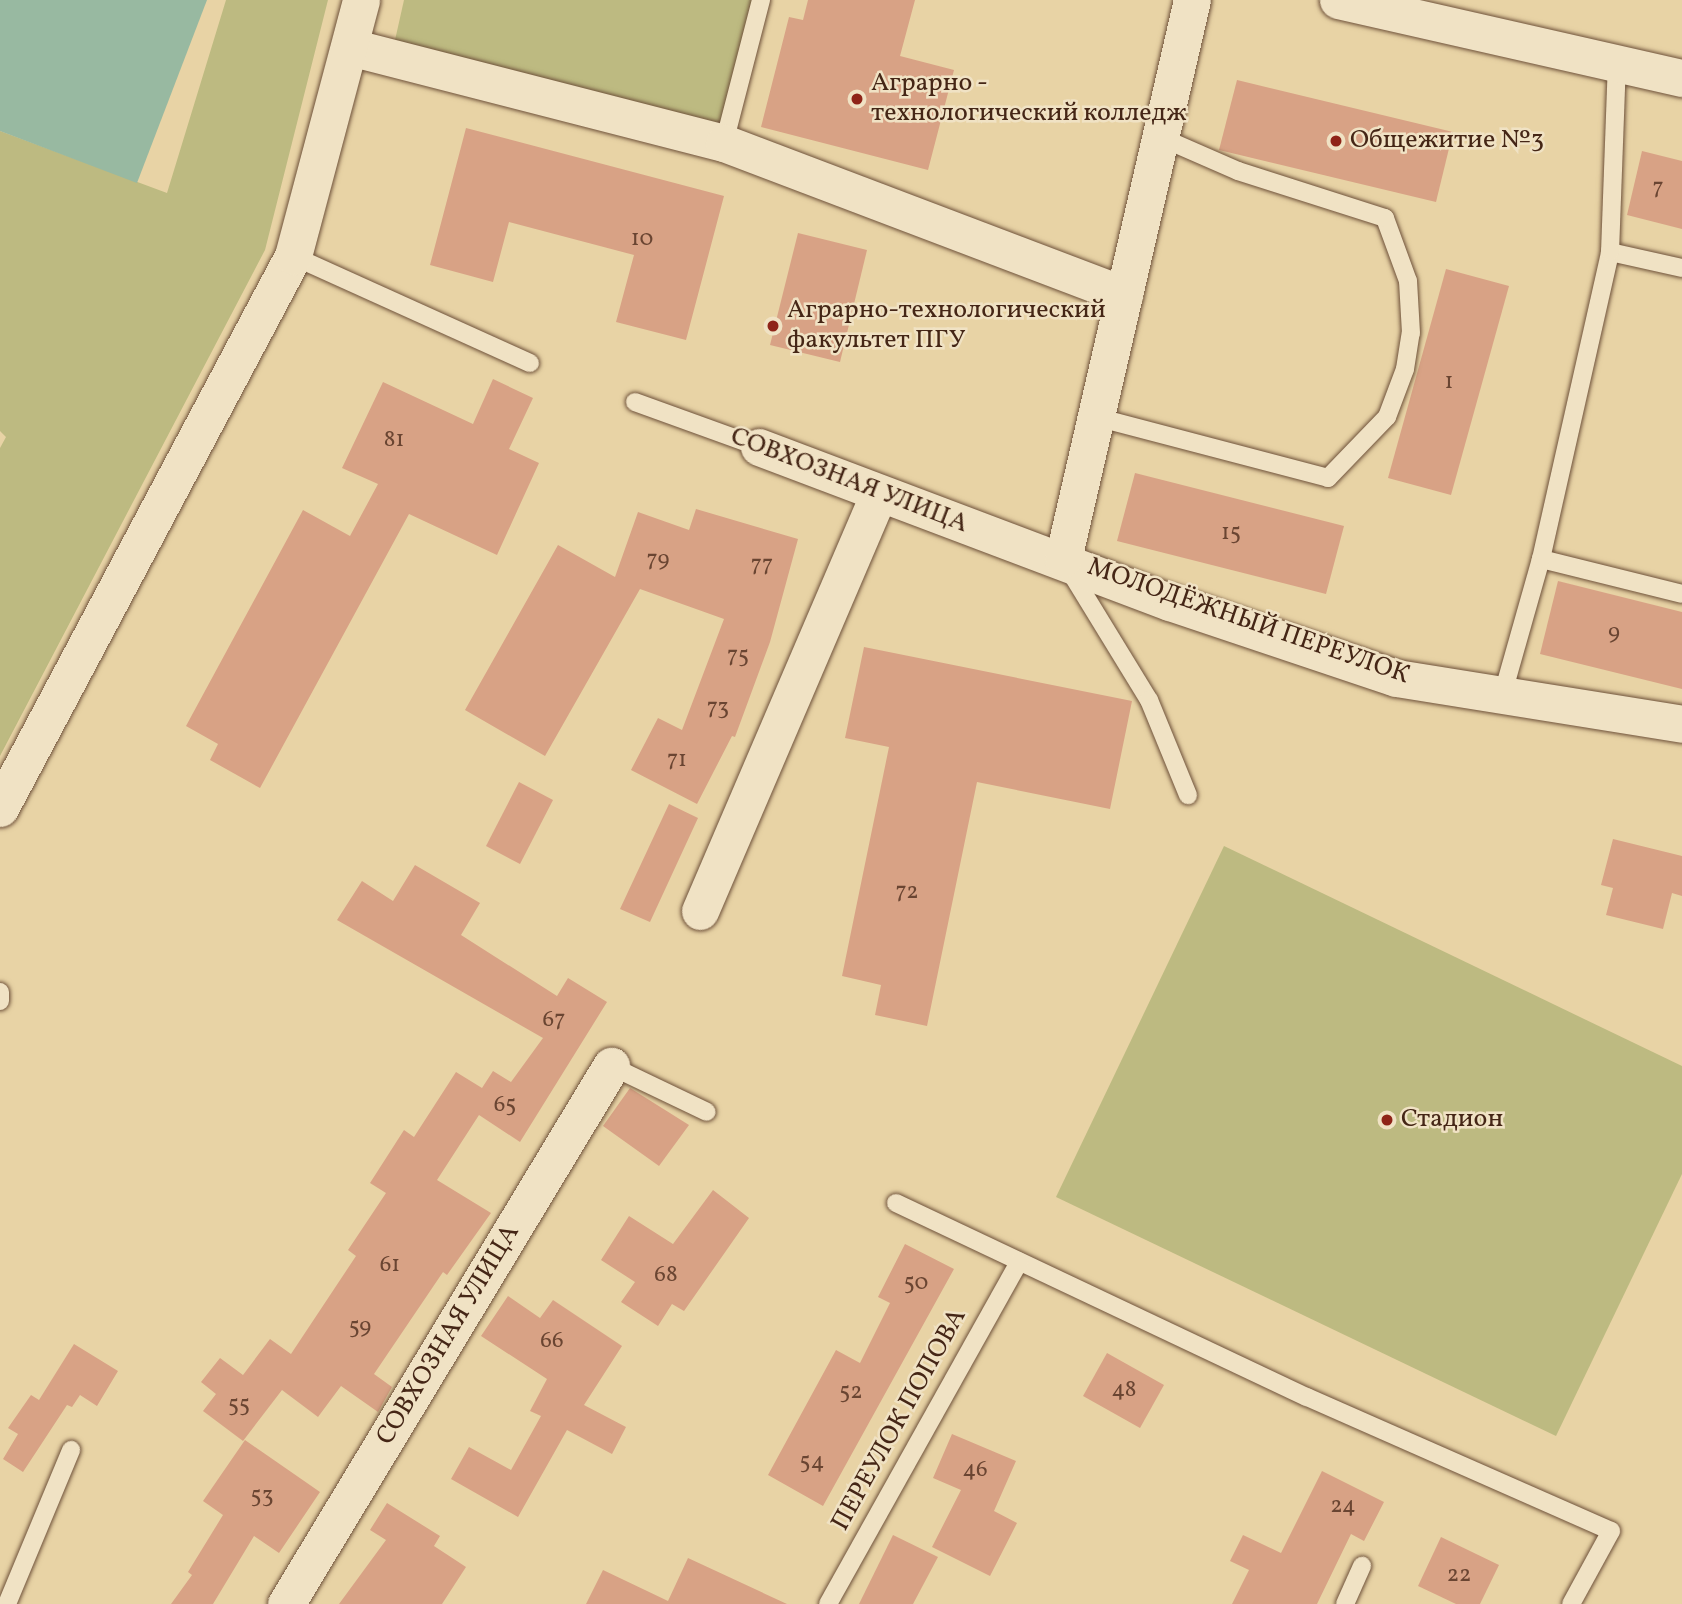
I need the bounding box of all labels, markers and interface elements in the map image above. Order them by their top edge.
place label: Аграрно - технологический колледж [871,68,1187,130]
marker: Аграрно - технологический колледж [849,91,865,107]
place label: Общежитие №3 [1350,125,1544,157]
marker: Общежитие №3 [1328,133,1344,149]
house number: 7 [1652,174,1664,202]
house number: 10 [631,225,653,253]
place label: Аграрно-технологический факультет ПГУ [787,295,1106,356]
marker: Аграрно-технологический факультет ПГУ [765,318,781,334]
house number: 1 [1445,368,1453,396]
street label: СОВХОЗНАЯ УЛИЦА [726,421,972,541]
house number: 81 [384,426,404,454]
house number: 15 [1221,519,1241,547]
house number: 79 [647,546,669,574]
house number: 77 [751,551,773,579]
street label: МОЛОДЁЖНЫЙ ПЕРЕУЛОК [1083,552,1413,692]
house number: 9 [1608,619,1620,647]
house number: 75 [727,642,749,670]
house number: 73 [707,694,729,722]
house number: 71 [667,746,687,774]
house number: 72 [895,878,919,906]
house number: 67 [543,1006,565,1034]
house number: 65 [494,1091,516,1119]
place label: Стадион [1401,1104,1503,1136]
marker: Стадион [1379,1112,1395,1128]
street label: СОВХОЗНАЯ УЛИЦА [371,1219,527,1451]
house number: 61 [380,1251,400,1279]
house number: 68 [654,1261,678,1289]
house number: 50 [904,1269,928,1297]
street label: ПЕРЕУЛОК ПОПОВА [826,1303,974,1537]
house number: 59 [349,1313,371,1341]
house number: 66 [540,1327,564,1355]
house number: 48 [1112,1376,1136,1404]
house number: 52 [839,1378,863,1406]
house number: 55 [228,1391,250,1419]
house number: 54 [800,1448,824,1476]
house number: 46 [962,1456,988,1484]
house number: 53 [251,1482,273,1510]
house number: 24 [1330,1492,1356,1520]
house number: 22 [1447,1561,1471,1589]

